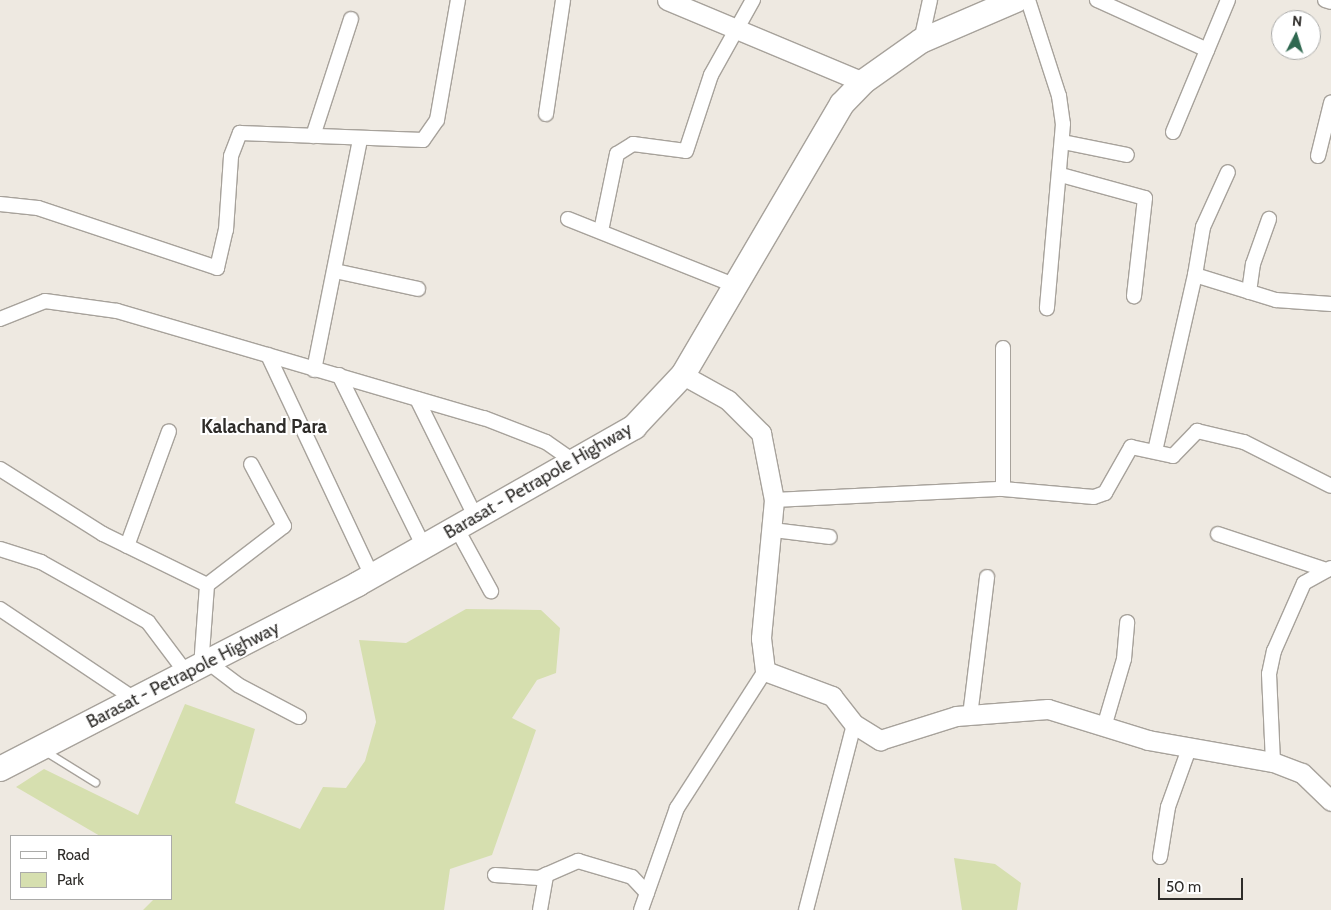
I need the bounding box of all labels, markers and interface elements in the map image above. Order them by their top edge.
north arrow [1271,10,1321,60]
text: N [1292,12,1303,30]
district label: Kalachand Para [201,416,327,438]
street label: Barasat - Petrapole Highway [440,418,636,544]
street label: Barasat - Petrapole Highway [83,617,283,733]
legend [10,835,172,900]
text: Road [57,846,90,864]
scale bar [1161,868,1246,900]
text: Park [57,871,84,889]
text: 50 m [1166,878,1201,896]

